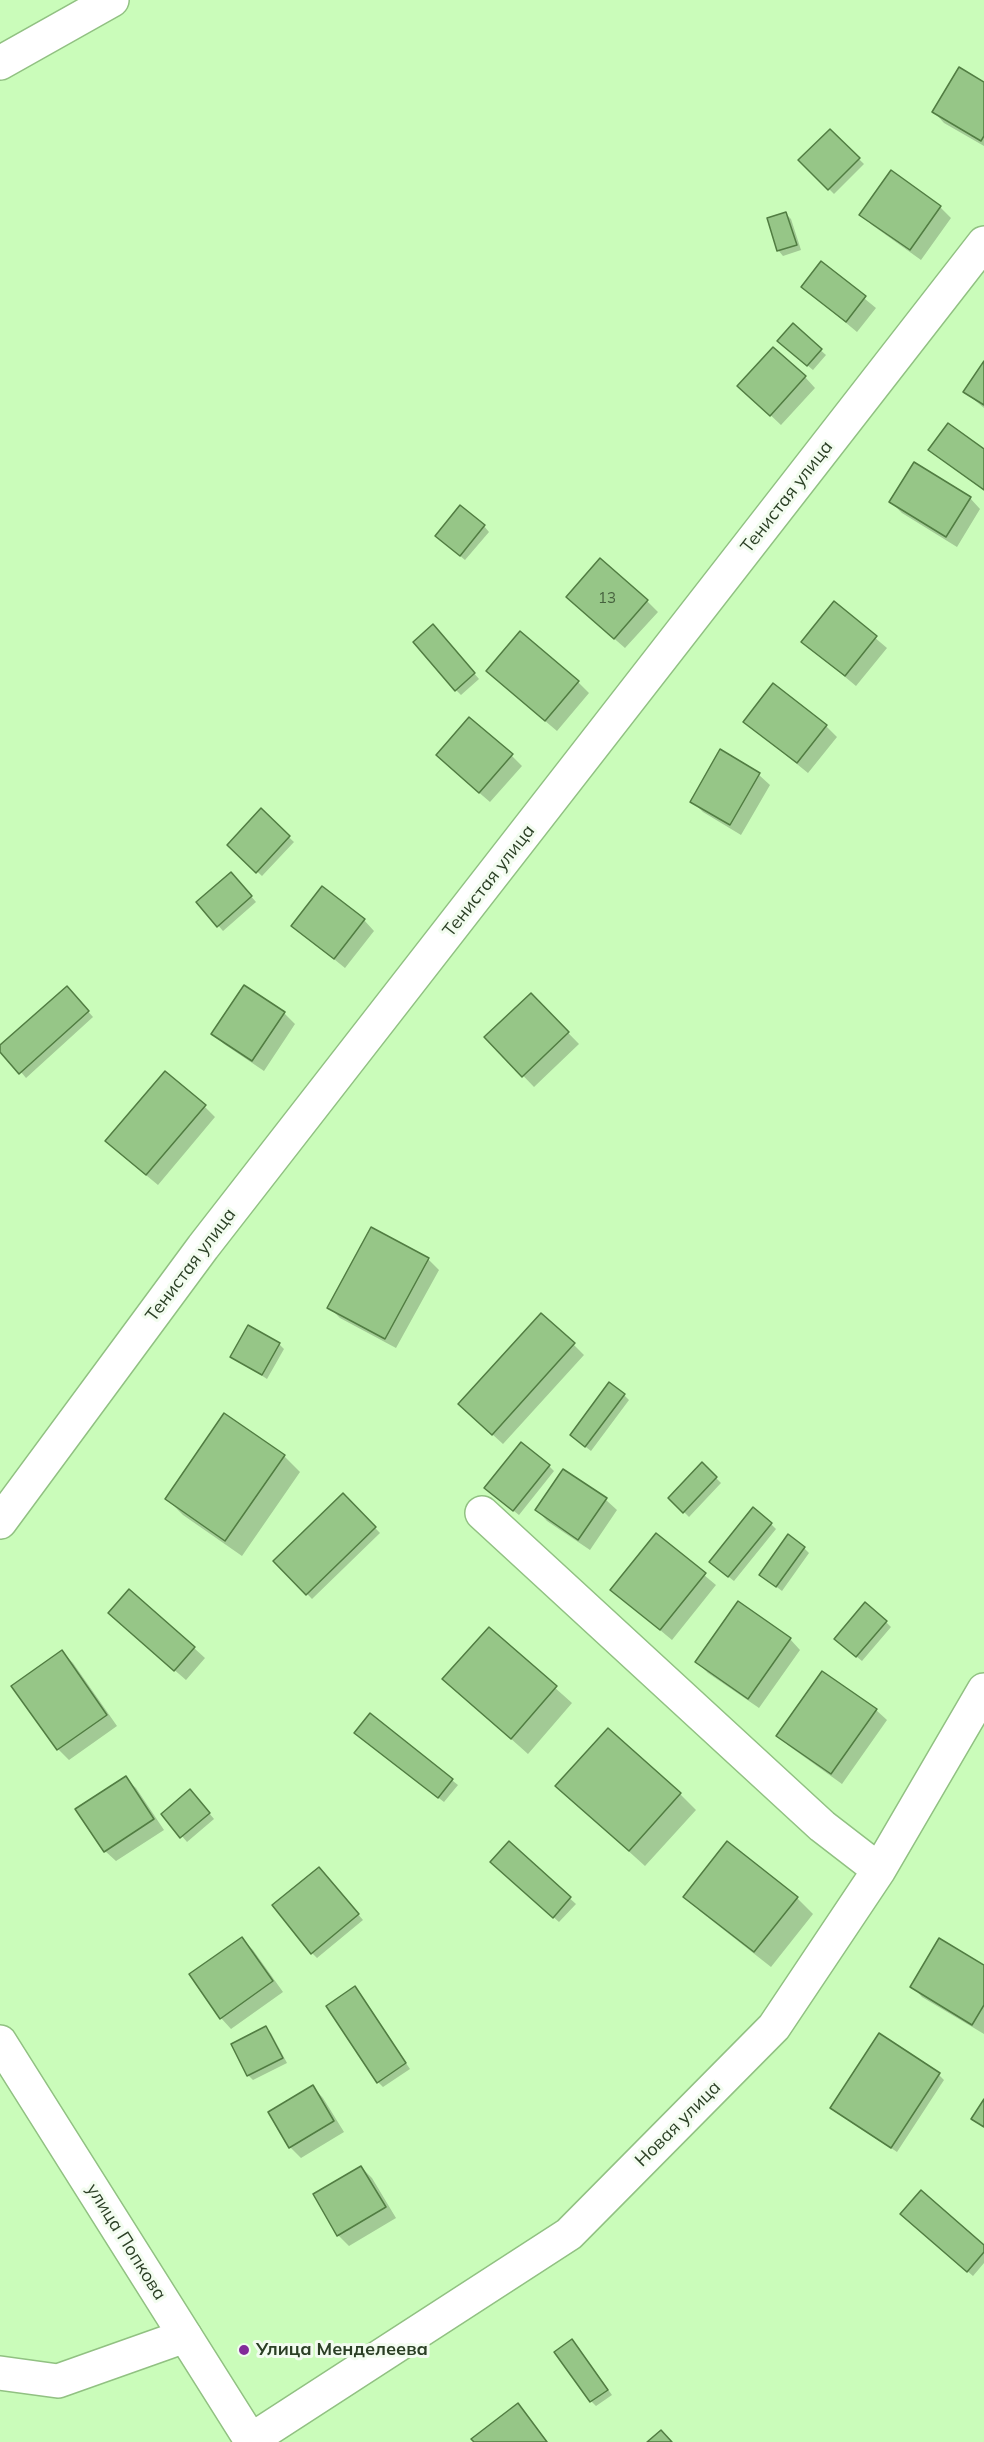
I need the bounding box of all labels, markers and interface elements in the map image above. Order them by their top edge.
street label: Тенистая улица [737,437,837,557]
house number: 13 [598,589,616,607]
street label: Тенистая улица [439,821,539,941]
street label: Тенистая улица [141,1204,241,1326]
street label: Новая улица [631,2077,725,2171]
street label: улица Попкова [82,2180,170,2304]
place label: Улица Менделеева [256,2339,428,2361]
marker: Улица Менделеева [237,2343,251,2357]

